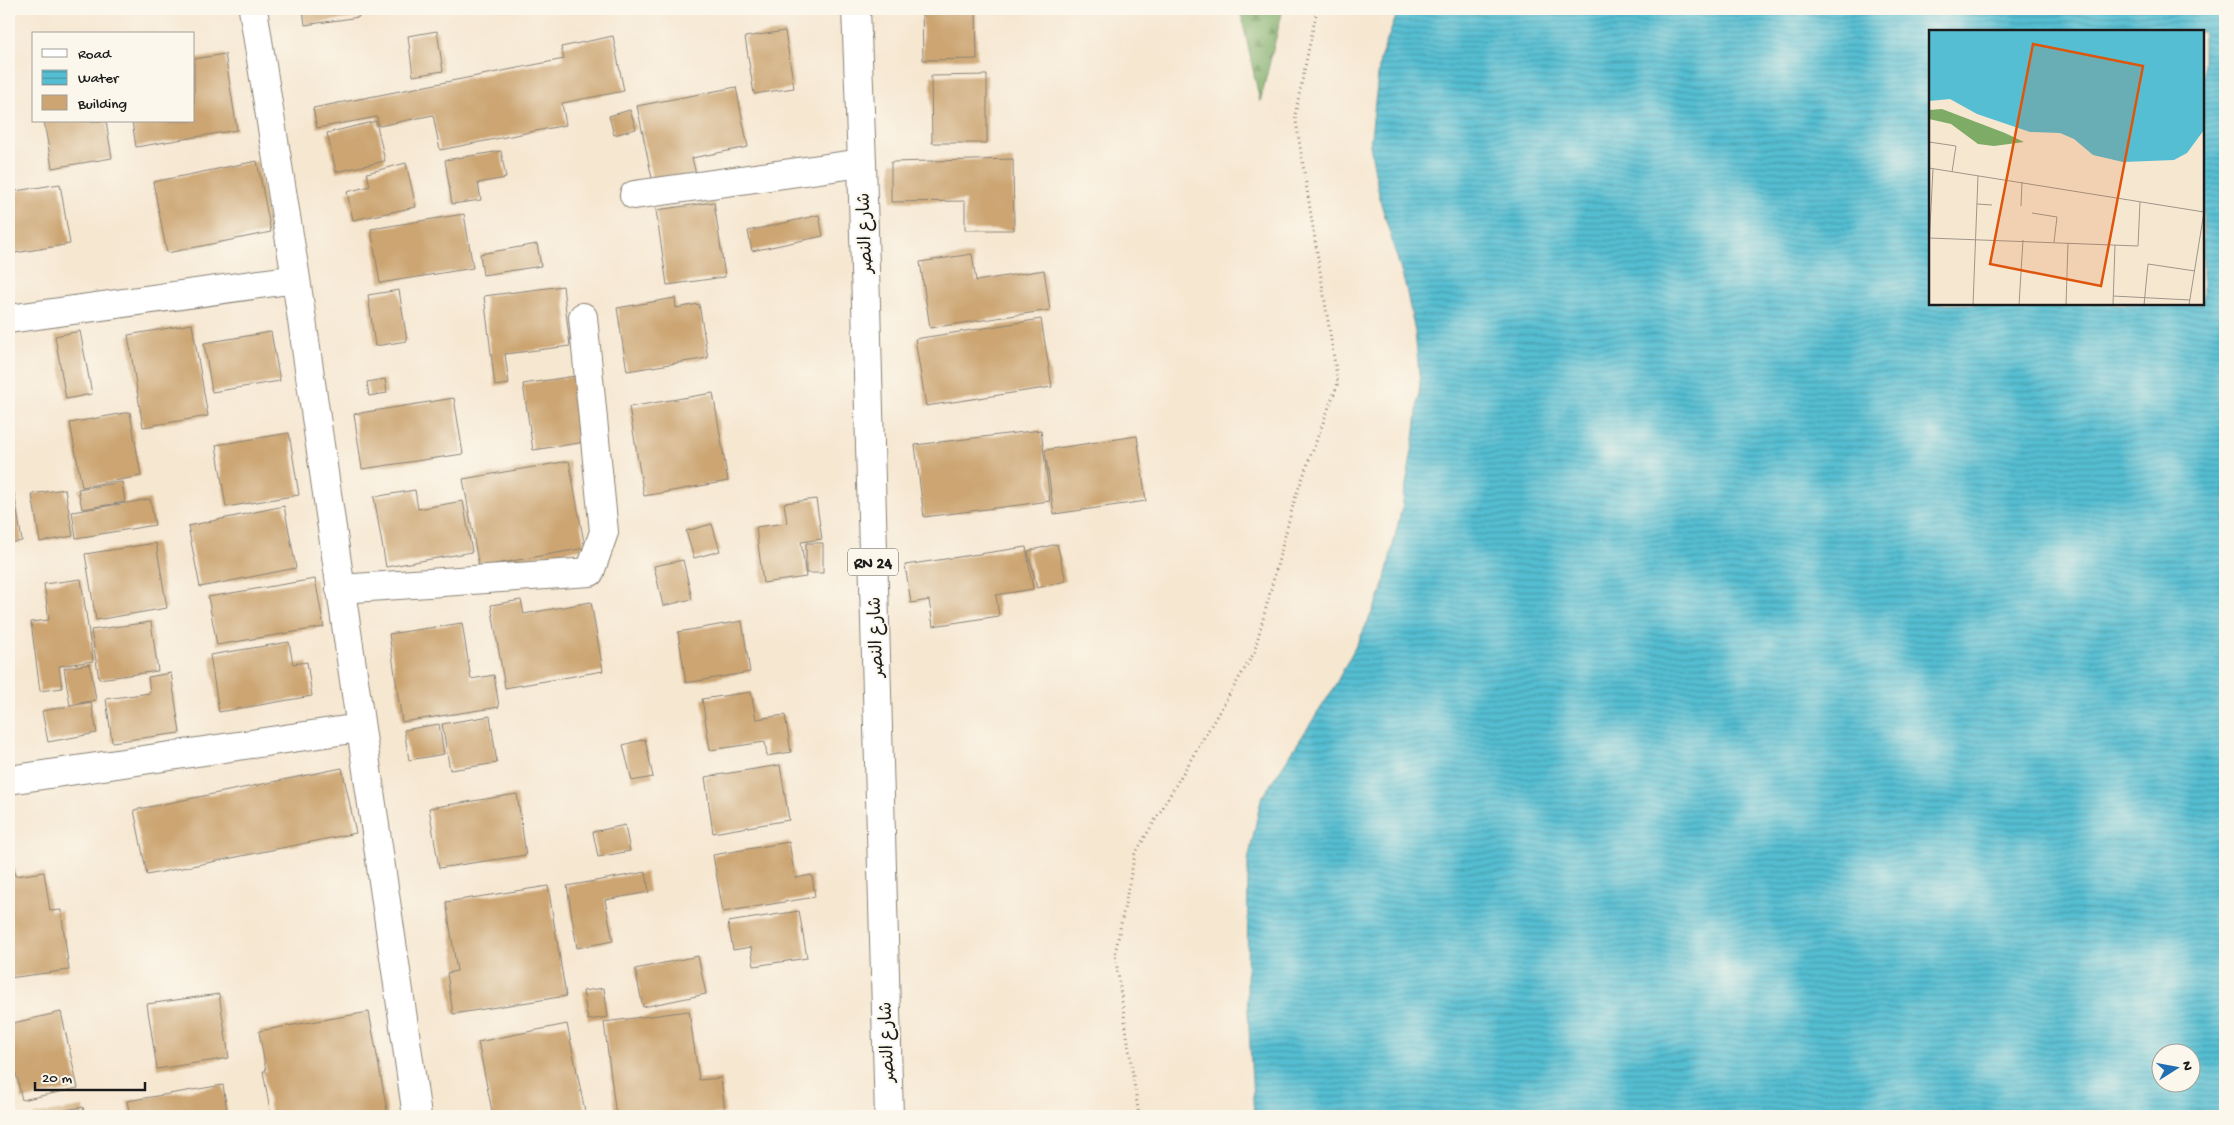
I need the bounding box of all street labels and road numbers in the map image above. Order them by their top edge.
street label: شارع النصر [855,192,878,276]
road number: RN 24 [848,548,898,576]
street label: شارع النصر [866,596,889,680]
street label: شارع النصر [877,1001,900,1085]

